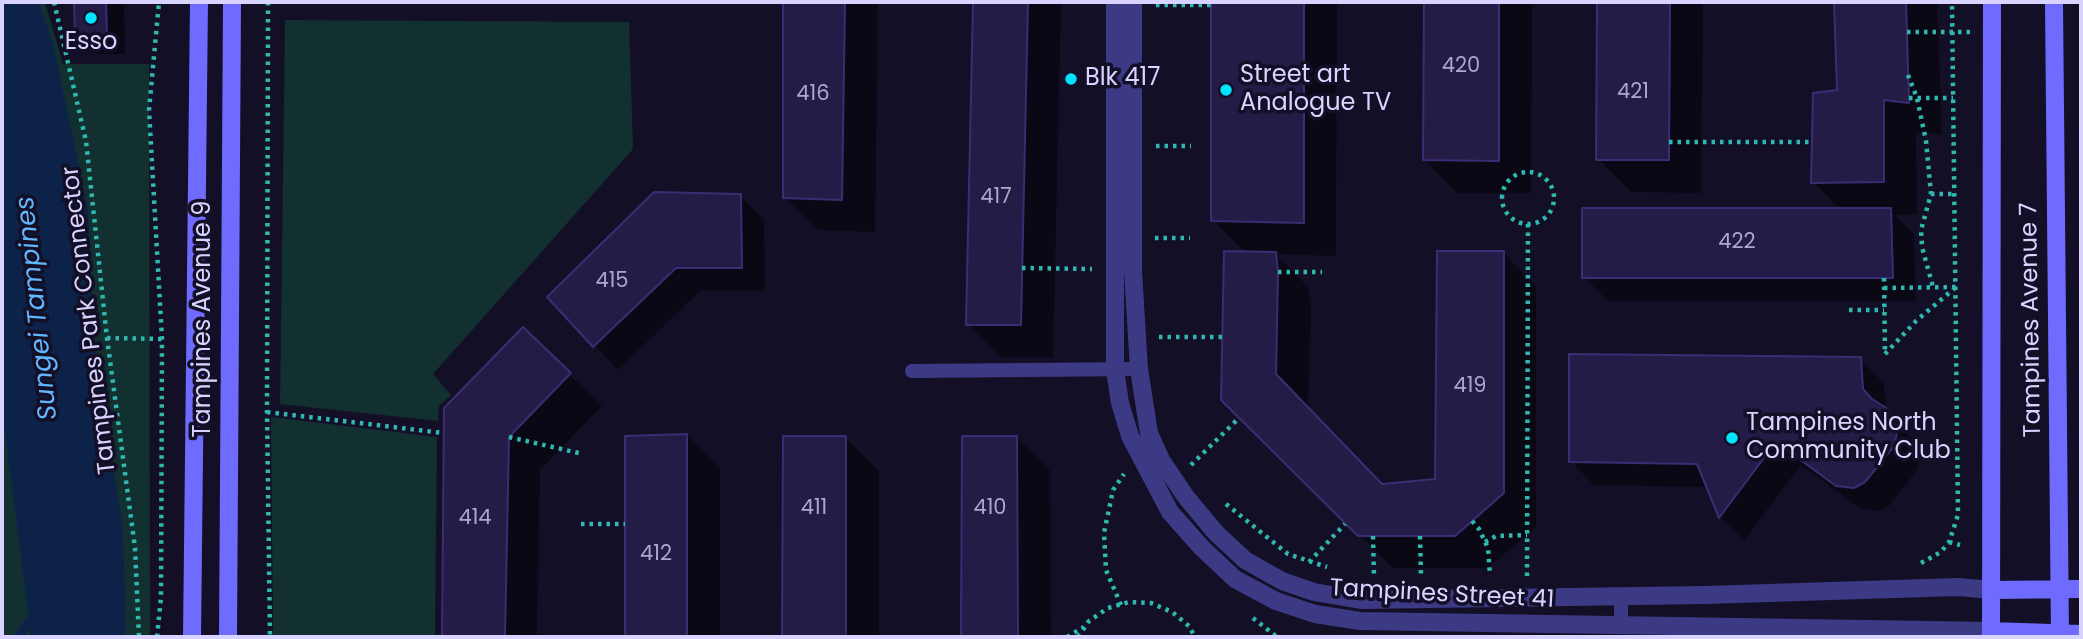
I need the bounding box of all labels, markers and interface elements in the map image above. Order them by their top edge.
marker: Esso [83,10,99,26]
place label: Esso [65,29,117,57]
house number: 420 [1442,54,1480,80]
place label: Street art Analogue TV [1240,62,1391,118]
place label: Blk 417 [1085,65,1160,93]
marker: Blk 417 [1063,71,1079,87]
house number: 421 [1617,80,1649,106]
house number: 416 [796,82,830,108]
marker: Street art Analogue TV [1218,82,1234,98]
street label: Tampines Park Connector [57,164,123,476]
house number: 417 [980,185,1012,211]
water label: Sungei Tampines [11,194,65,422]
street label: Tampines Avenue 9 [190,201,218,437]
street label: Tampines Avenue 7 [2016,202,2048,438]
house number: 422 [1718,230,1756,256]
house number: 415 [595,269,629,295]
house number: 419 [1453,374,1487,400]
place label: Tampines North Community Club [1746,410,1951,466]
marker: Tampines North Community Club [1724,430,1740,446]
house number: 411 [801,496,827,522]
house number: 410 [973,496,1007,522]
house number: 414 [458,506,492,532]
house number: 412 [640,542,672,568]
street label: Tampines Street 41 [1329,575,1555,615]

